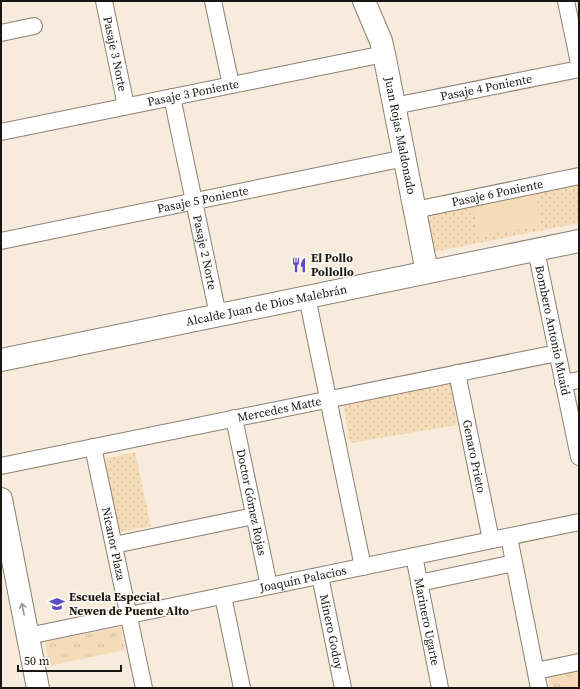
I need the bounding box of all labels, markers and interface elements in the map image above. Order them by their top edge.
street label: Pasaje 3 Norte [99,15,131,93]
street label: Pasaje 4 Poniente [439,71,533,105]
street label: Juan Rojas Maldonado [380,74,420,196]
street label: Pasaje 3 Poniente [146,76,240,110]
street label: Pasaje 6 Poniente [450,176,545,210]
street label: Pasaje 5 Poniente [156,182,250,217]
street label: Pasaje 2 Norte [189,214,221,292]
place label: El Pollo Pollollo [311,250,354,280]
restaurant icon: El Pollo Pollollo [290,256,308,274]
street label: Bombero Antonio Muaid [531,264,574,397]
street label: Alcalde Juan de Dios Malebrán [184,281,348,330]
street label: Mercedes Matte [236,393,323,426]
street label: Genaro Prieto [459,418,489,495]
street label: Doctor Gómez Rojas [233,448,270,557]
street label: Nicanor Plaza [98,506,129,583]
street label: Joaquín Palacios [257,562,348,596]
street label: Marinero Ugarte [411,577,443,667]
place label: Escuela Especial Newen de Puente Alto [69,589,189,619]
street label: Minero Godoy [316,593,347,672]
school or university icon: Escuela Especial Newen de Puente Alto [48,595,66,613]
one-way arrow [18,602,26,615]
scale bar [18,647,121,673]
text: 50 m [24,653,50,669]

